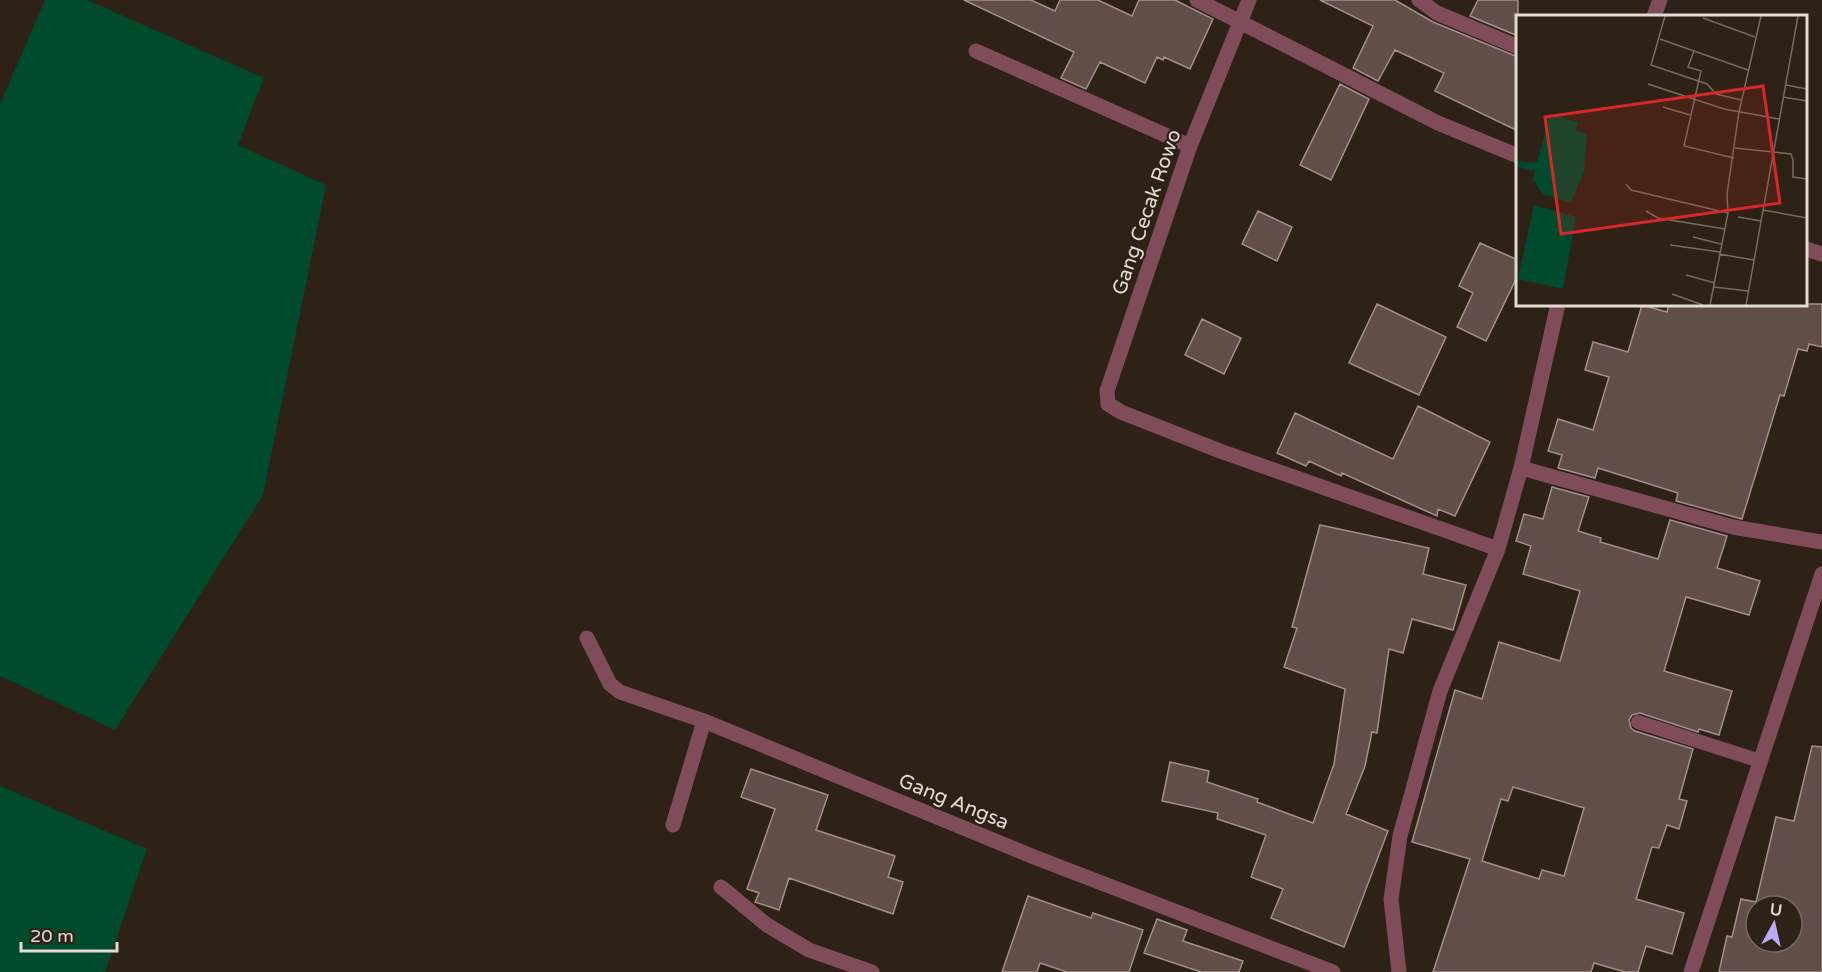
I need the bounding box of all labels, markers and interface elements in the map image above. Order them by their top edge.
inset map [1516,15,1807,306]
street label: Gang Cecak Rowo [1107,126,1187,298]
street label: Gang Angsa [895,769,1012,835]
north arrow [1744,894,1804,954]
text: U [1769,899,1783,921]
scale bar [21,915,117,953]
text: 20 m [30,925,74,947]

